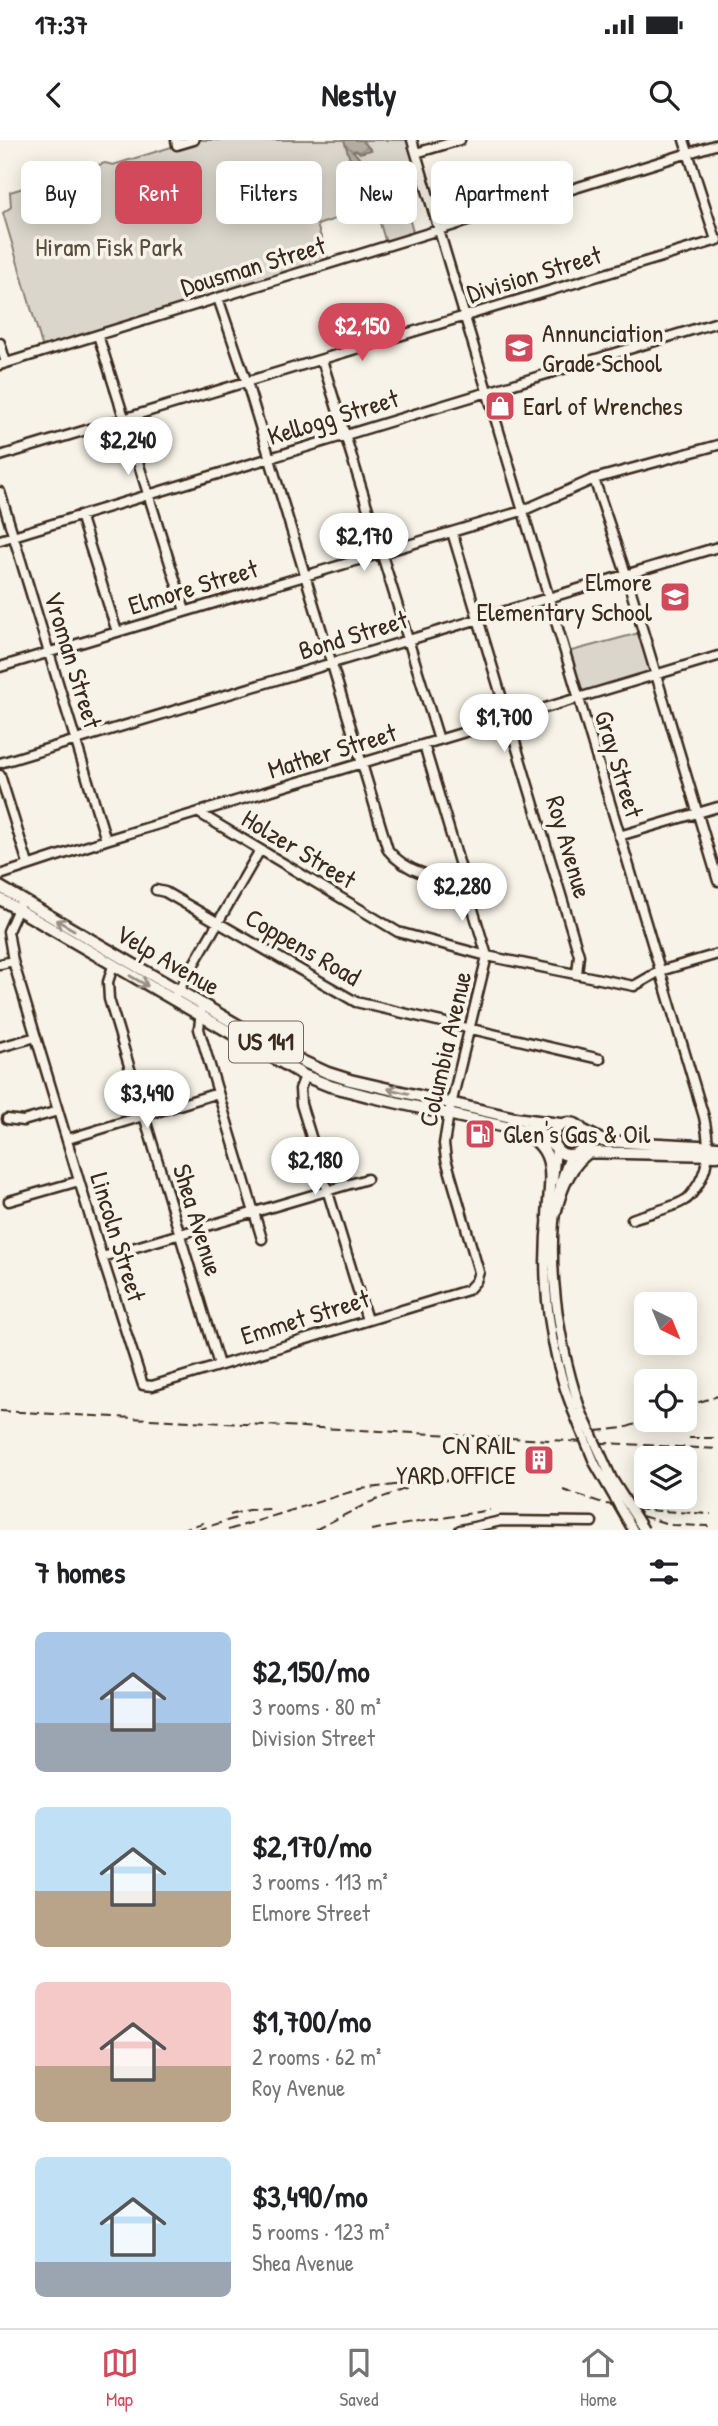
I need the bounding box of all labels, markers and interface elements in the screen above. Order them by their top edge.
text: 17:37 [35,7,88,42]
text: Nestly [321,73,397,116]
icon: back [35,76,73,114]
icon: search [645,76,683,114]
chip: Buy [21,161,101,224]
chip: Rent [115,161,202,224]
chip: Filters [216,161,322,224]
chip: New [336,161,417,224]
chip: Apartment [431,161,573,224]
street label: Dousman Street [176,227,330,304]
park label: Hiram Fisk Park [35,229,183,264]
street label: Division Street [462,236,606,311]
pin: $2,150 [305,304,419,363]
text: $2,150 [334,310,390,341]
place label: Annunciation Grade School [542,315,663,380]
school or university icon: Annunciation Grade School [502,331,536,365]
street label: Kellogg Street [263,380,404,453]
place label: Earl of Wrenches [523,388,683,423]
shop icon: Earl of Wrenches [483,389,517,423]
pin: $2,240 [71,418,185,477]
text: $2,240 [100,424,156,455]
pin: $2,170 [307,514,421,573]
text: $2,170 [335,520,393,551]
street label: Elmore Street [124,550,263,623]
place label: Elmore Elementary School [477,564,652,629]
school or university icon: Elmore Elementary School [658,580,692,614]
street label: Vroman Street [36,587,111,734]
street label: Bond Street [294,601,413,668]
pin: $1,700 [447,694,561,754]
text: $1,700 [476,701,532,732]
street label: Gray Street [587,706,653,823]
street label: Mather Street [263,714,401,787]
street label: Roy Avenue [538,791,601,902]
street label: Holzer Street [236,801,364,897]
pin: $2,280 [405,864,519,923]
text: $2,280 [433,870,491,901]
street label: Coppens Road [239,899,367,994]
street label: Velp Avenue [110,916,227,1003]
one-way arrow [55,918,75,932]
street label: Columbia Avenue [410,968,479,1130]
one-way arrow [128,974,148,988]
road number: US 141 [229,1022,303,1062]
pin: $3,490 [90,1070,204,1130]
text: $3,490 [120,1077,174,1108]
one-way arrow [387,1083,410,1097]
place label: Glen's Gas & Oil [503,1116,650,1151]
fuel station icon: Glen's Gas & Oil [463,1117,497,1151]
pin: $2,180 [258,1138,372,1197]
text: $2,180 [287,1144,343,1175]
street label: Shea Avenue [165,1160,232,1280]
street label: Lincoln Street [82,1168,155,1307]
street label: Emmet Street [236,1280,374,1353]
north arrow [634,1292,696,1354]
map controls [634,1292,697,1509]
button: locate [634,1369,697,1432]
place label: CN RAIL YARD OFFICE [396,1427,517,1492]
building icon: CN RAIL YARD OFFICE [522,1443,556,1477]
button: layers [634,1446,697,1509]
text: 7 homes [35,1552,125,1592]
icon: filters [645,1553,683,1591]
text: $2,150/mo [252,1651,370,1691]
icon: home [91,1660,175,1744]
text: 3 rooms · 80 m² [252,1691,381,1722]
text: Division Street [252,1722,375,1753]
text: $2,170/mo [252,1826,372,1866]
icon: home [91,1835,175,1919]
text: 3 rooms · 113 m² [252,1866,388,1897]
text: Elmore Street [252,1897,370,1928]
text: $1,700/mo [252,2001,371,2041]
icon: home [91,2010,175,2094]
text: 2 rooms · 62 m² [252,2041,381,2072]
text: Roy Avenue [252,2072,345,2103]
text: $3,490/mo [252,2176,368,2216]
icon: home [91,2185,175,2269]
text: 5 rooms · 123 m² [252,2216,390,2247]
text: Shea Avenue [252,2247,354,2278]
tab: Map [101,2344,139,2412]
tab: Saved [340,2344,378,2412]
tab: Home [579,2344,617,2412]

